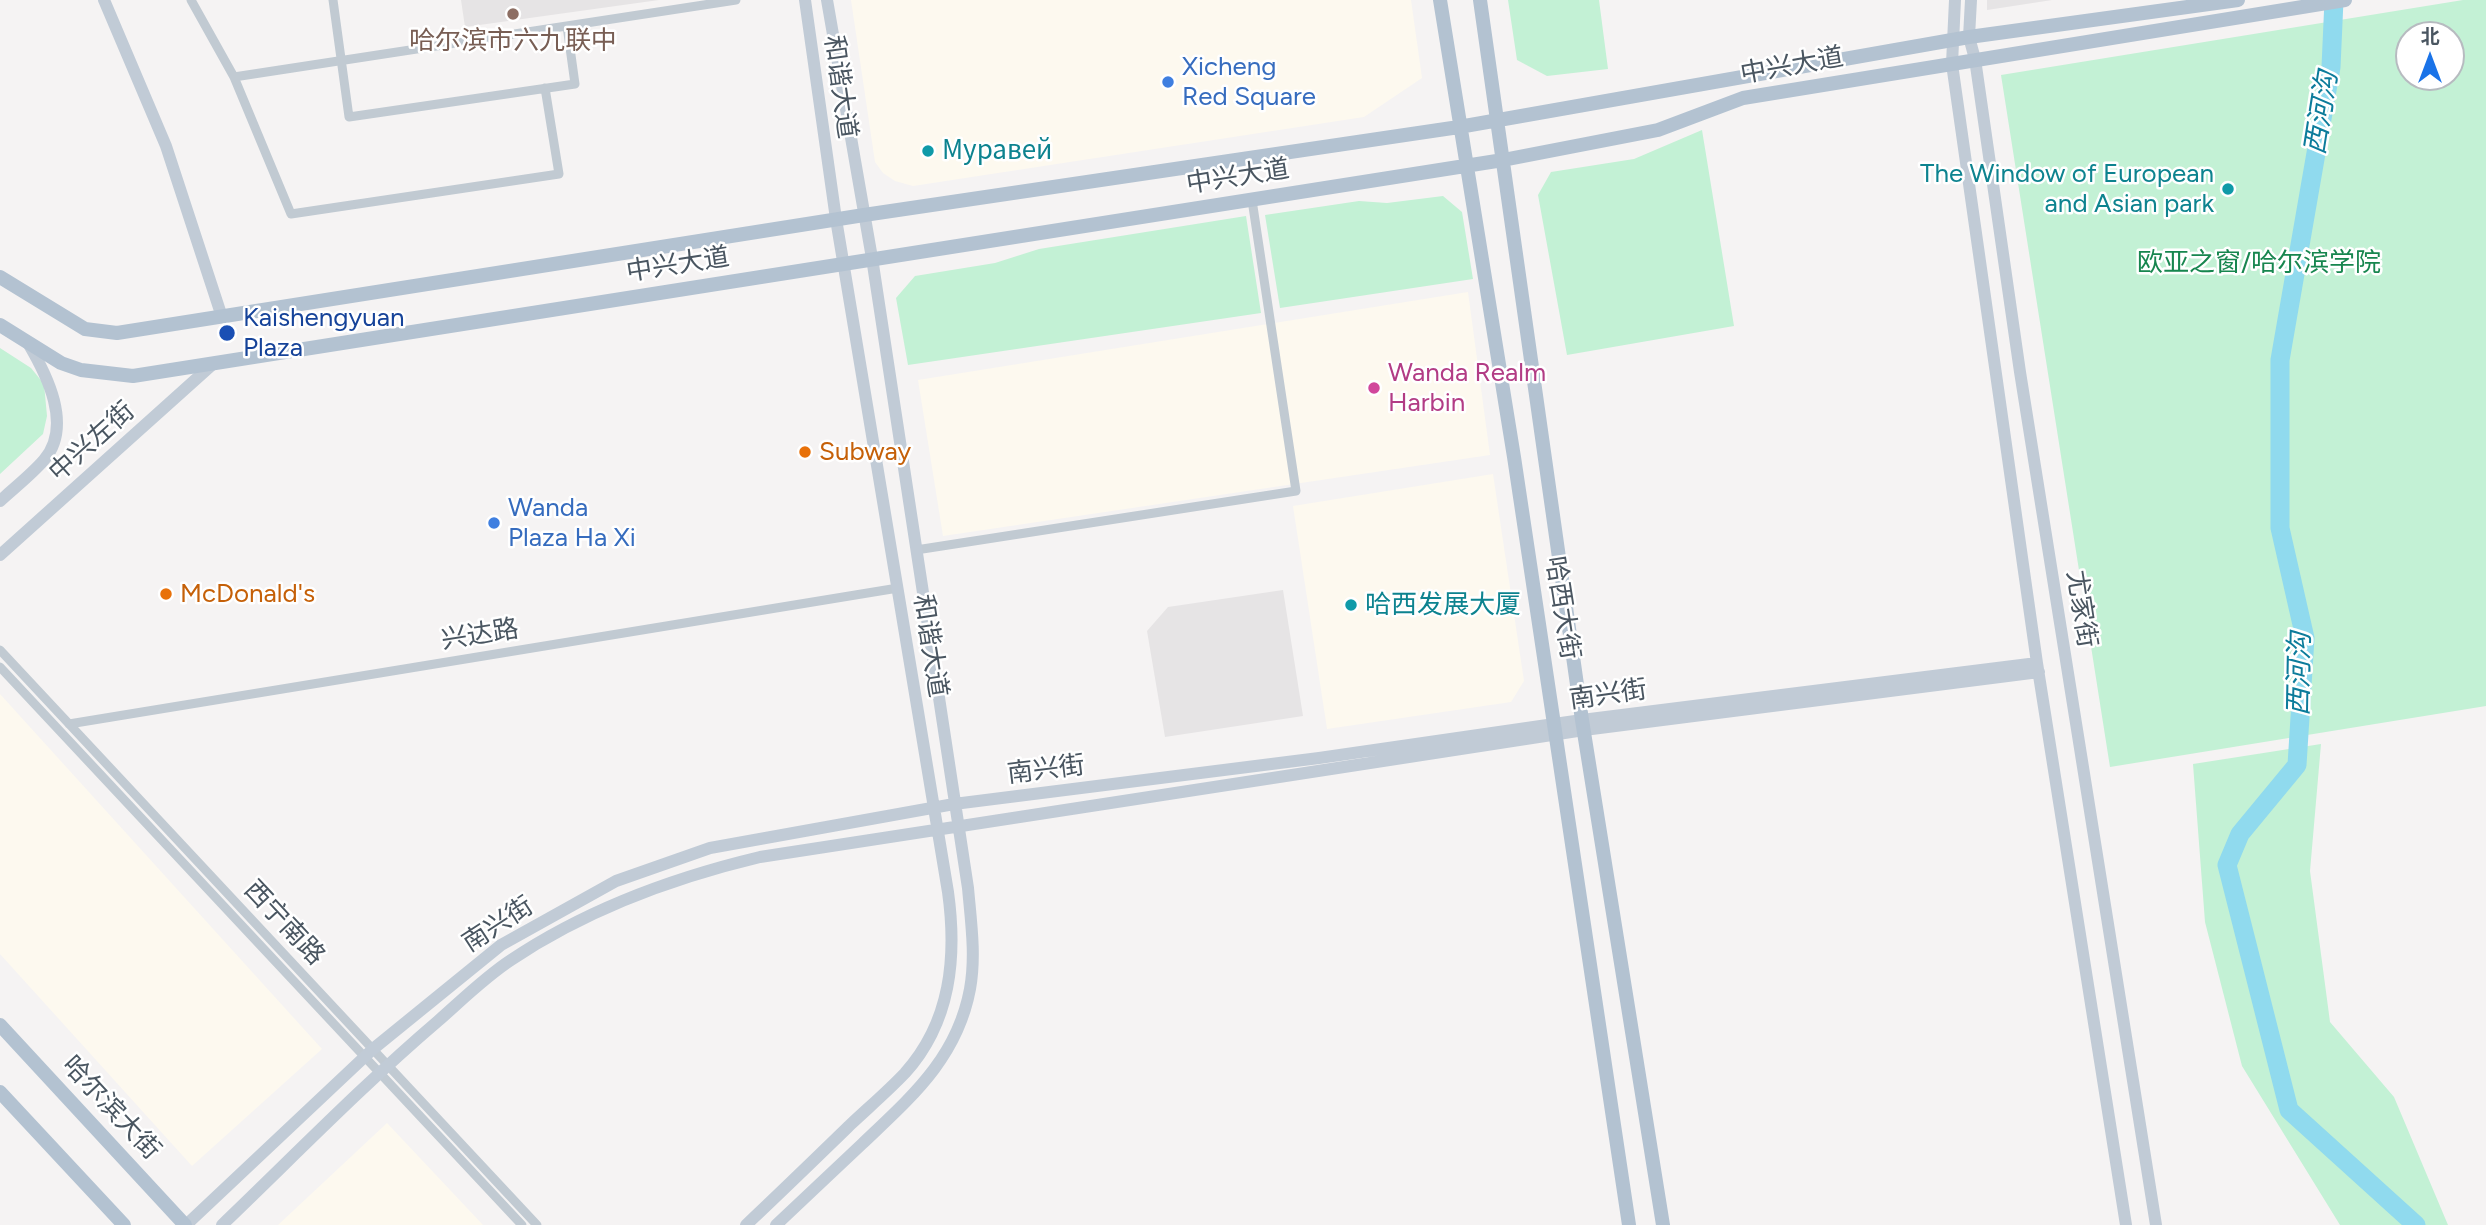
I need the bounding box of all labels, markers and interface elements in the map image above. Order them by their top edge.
marker: 哈尔滨市六九联中 [505,6,521,22]
north arrow [2395,21,2465,91]
place label: 哈尔滨市六九联中 [409,25,617,57]
text: 北 [2420,25,2440,48]
street label: 和谐大道 [817,33,863,141]
street label: 中兴大道 [1738,42,1846,90]
place label: Xicheng Red Square [1182,51,1316,112]
water label: 西河沟 [2299,69,2345,157]
marker: Xicheng Red Square [1160,74,1176,90]
place label: Муравей [942,135,1052,167]
marker: Муравей [920,143,936,159]
street label: 中兴大道 [1184,153,1292,201]
place label: The Window of European and Asian park [1920,158,2214,220]
marker: The Window of European and Asian park [2220,181,2236,197]
street label: 中兴大道 [624,241,732,289]
park label: 欧亚之窗/哈尔滨学院 [2137,247,2381,279]
place label: Kaishengyuan Plaza [243,302,404,364]
marker: Kaishengyuan Plaza [217,323,237,343]
place label: Wanda Realm Harbin [1388,357,1546,418]
marker: Wanda Realm Harbin [1366,380,1382,396]
street label: 中兴左街 [43,396,141,488]
place label: Subway [819,436,911,468]
marker: Subway [797,444,813,460]
place label: Wanda Plaza Ha Xi [508,492,636,554]
marker: Wanda Plaza Ha Xi [486,515,502,531]
street label: 哈西大街 [1538,554,1586,662]
street label: 尤家街 [2059,568,2103,650]
place label: McDonald's [180,578,315,610]
marker: McDonald's [158,586,174,602]
place label: 哈西发展大厦 [1365,589,1521,621]
street label: 和谐大道 [906,592,954,700]
marker: 哈西发展大厦 [1343,597,1359,613]
street label: 兴达路 [439,613,521,657]
water label: 西河沟 [2282,632,2318,716]
street label: 南兴街 [1567,674,1649,716]
street label: 南兴街 [1005,750,1087,790]
street label: 西宁南路 [237,874,331,972]
street label: 南兴街 [457,891,539,959]
street label: 哈尔滨大街 [55,1050,167,1166]

